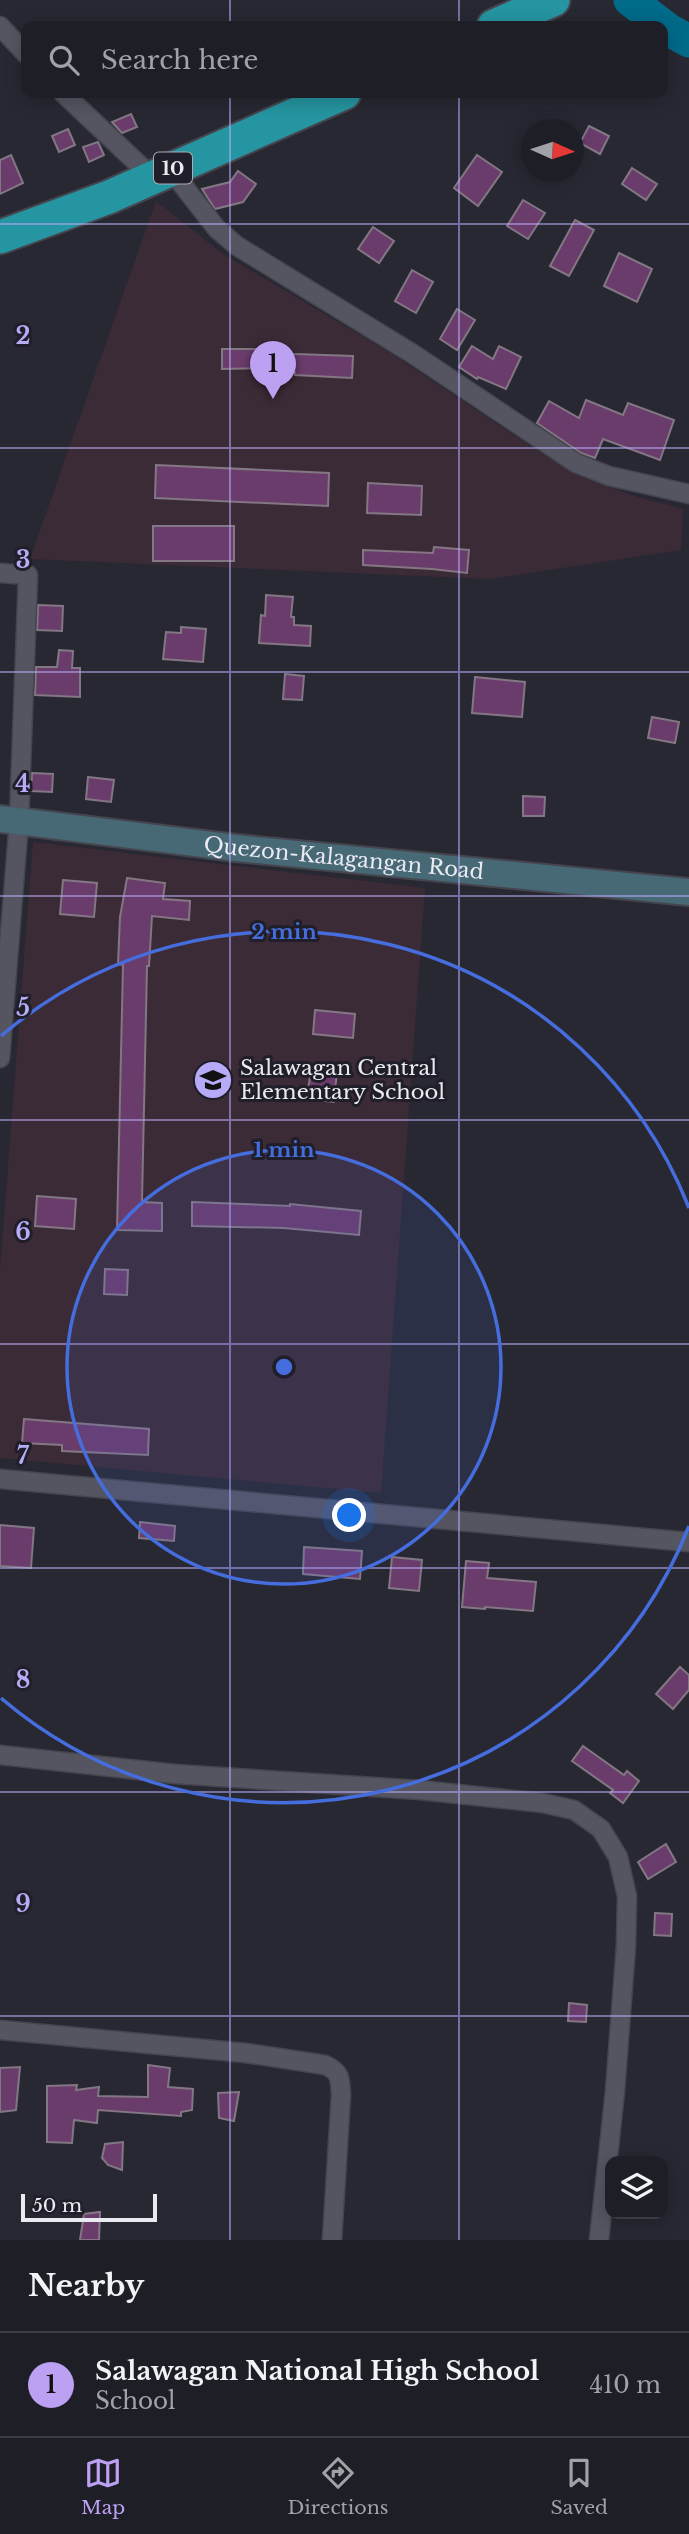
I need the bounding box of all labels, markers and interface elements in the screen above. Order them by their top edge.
search box [21,21,668,98]
icon: search [45,41,83,79]
text: Search here [101,44,258,76]
north arrow [521,119,584,182]
road number: 10 [154,152,192,184]
text: 2 [16,322,30,350]
pin: 1 [250,341,296,399]
text: 3 [16,546,30,574]
text: 4 [15,770,31,798]
street label: Quezon-Kalagangan Road [202,831,485,885]
text: 2 min [251,919,317,945]
text: 5 [16,994,30,1022]
place label: Salawagan Central Elementary School [240,1055,445,1105]
school or university icon: Salawagan Central Elementary School [192,1059,234,1101]
text: 1 min [254,1137,314,1163]
text: 6 [15,1218,31,1246]
centre of rings [272,1355,296,1379]
text: 7 [17,1442,30,1470]
your location [332,1498,366,1532]
text: 8 [16,1666,30,1694]
text: 9 [15,1890,31,1918]
map controls [605,2156,668,2219]
button: layers [605,2156,668,2219]
scale bar [21,2191,158,2223]
text: 50 m [32,2194,82,2217]
text: Nearby [28,2267,144,2304]
text: Salawagan National High School [95,2355,539,2387]
text: 1 [46,2371,56,2399]
text: 410 m [590,2371,661,2399]
text: School [95,2387,176,2415]
tab: Map [81,2454,125,2519]
tab: Directions [287,2454,388,2519]
tab: Saved [551,2454,608,2519]

